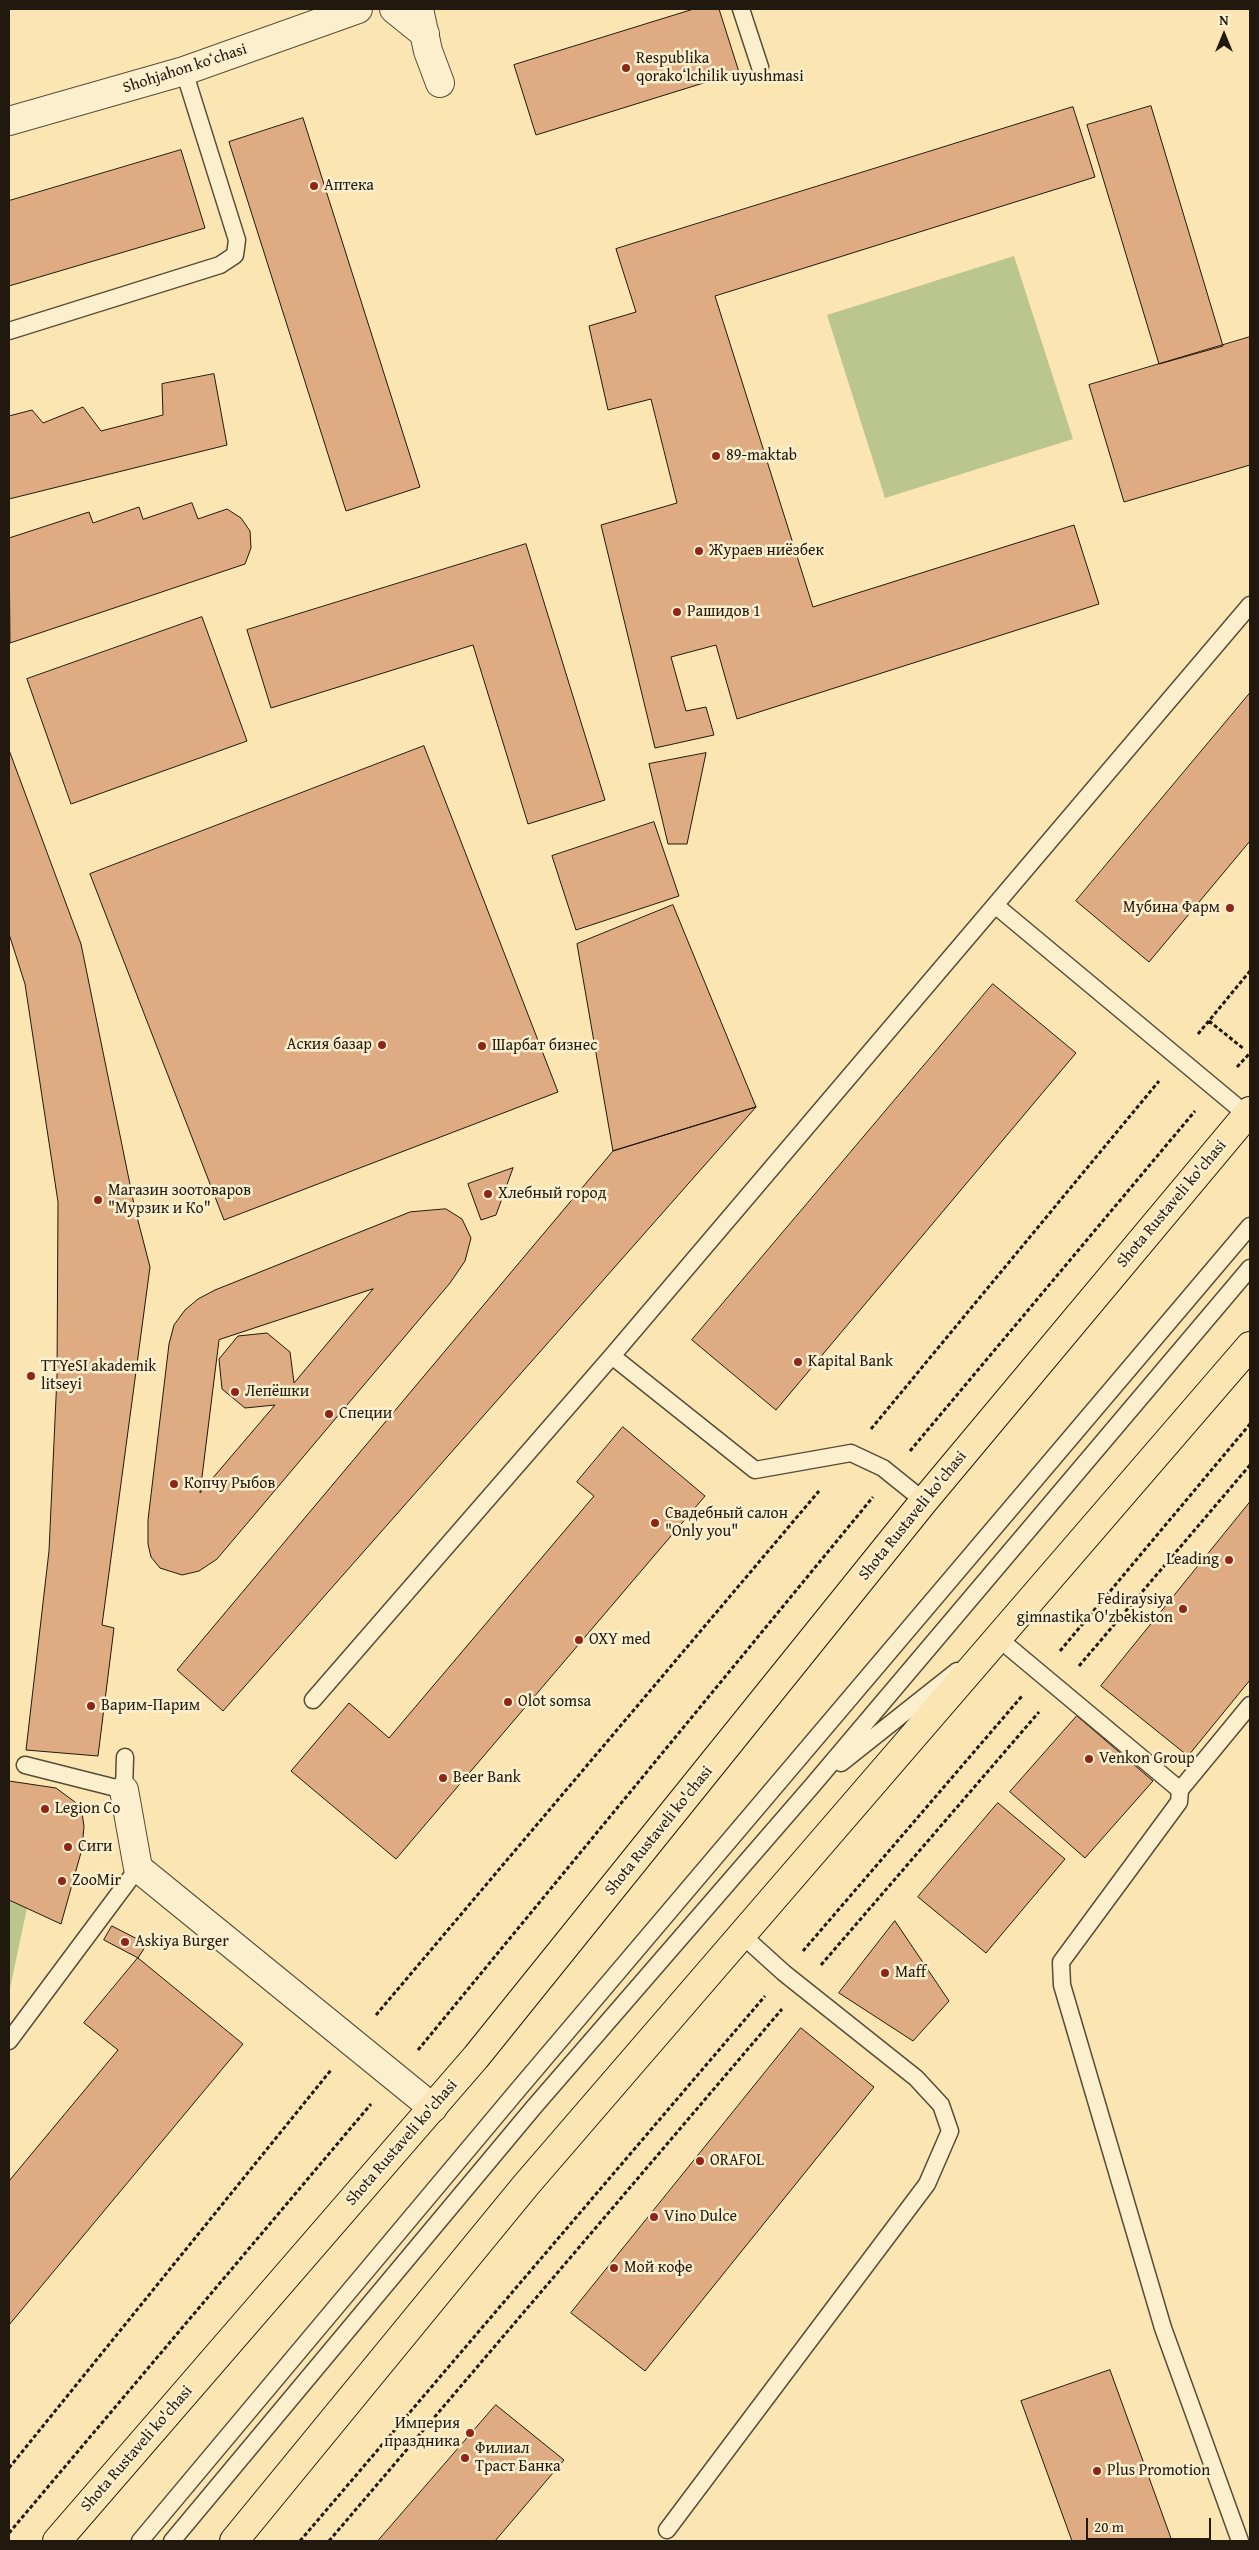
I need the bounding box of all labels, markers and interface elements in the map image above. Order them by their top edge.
north arrow [1199,10,1249,60]
text: N [1219,10,1229,30]
street label: Shohjahon koʻchasi [121,40,249,98]
place label: Respublika qorakoʻlchilik uyushmasi [636,49,804,87]
marker: Respublika qorakoʻlchilik uyushmasi [620,62,632,74]
place label: Аптека [324,176,374,196]
marker: Аптека [308,180,320,192]
place label: 89-maktab [726,446,797,466]
marker: 89-maktab [710,450,722,462]
place label: Жураев ниёзбек [709,541,824,561]
marker: Жураев ниёзбек [693,545,705,557]
place label: Рашидов 1 [687,602,761,622]
marker: Рашидов 1 [671,606,683,618]
place label: Мубина Фарм [1123,898,1220,918]
marker: Мубина Фарм [1224,902,1236,914]
place label: Аския базар [287,1035,372,1055]
place label: Шарбат бизнес [492,1036,597,1056]
marker: Аския базар [376,1039,388,1051]
marker: Шарбат бизнес [476,1040,488,1052]
street label: Shota Rustaveli ko'chasi [1113,1136,1231,1272]
place label: Магазин зоотоваров "Мурзик и Ко" [108,1181,251,1219]
place label: Хлебный город [498,1184,606,1204]
marker: Хлебный город [482,1188,494,1200]
marker: Магазин зоотоваров "Мурзик и Ко" [92,1194,104,1206]
place label: Kapital Bank [808,1352,893,1372]
marker: Kapital Bank [792,1356,804,1368]
place label: TTYeSI akademik litseyi [41,1357,156,1395]
marker: TTYeSI akademik litseyi [25,1370,37,1382]
place label: Лепёшки [245,1382,309,1402]
marker: Лепёшки [229,1386,241,1398]
place label: Специи [339,1404,392,1424]
marker: Специи [323,1408,335,1420]
street label: Shota Rustaveli ko'chasi [855,1447,971,1585]
place label: Копчу Рыбов [184,1474,275,1494]
marker: Копчу Рыбов [168,1478,180,1490]
place label: Свадебный салон "Only you" [665,1504,788,1542]
marker: Свадебный салон "Only you" [649,1517,661,1529]
place label: Leading [1166,1550,1219,1570]
marker: Leading [1223,1554,1235,1566]
place label: Fediraysiya gimnastika O'zbekiston [1017,1590,1173,1628]
marker: Fediraysiya gimnastika O'zbekiston [1177,1603,1189,1615]
place label: OXY med [589,1630,651,1650]
marker: OXY med [573,1634,585,1646]
place label: Olot somsa [518,1692,591,1712]
place label: Варим-Парим [101,1696,200,1716]
marker: Olot somsa [502,1696,514,1708]
marker: Варим-Парим [85,1700,97,1712]
place label: Venkon Group [1099,1749,1195,1769]
marker: Venkon Group [1083,1753,1095,1765]
street label: Shota Rustaveli ko'chasi [601,1762,717,1900]
place label: Beer Bank [453,1768,521,1788]
marker: Beer Bank [437,1772,449,1784]
place label: Legion Co [55,1799,120,1819]
marker: Legion Co [39,1803,51,1815]
place label: Сиги [78,1837,112,1857]
marker: Сиги [62,1841,74,1853]
place label: ZooMir [72,1871,121,1891]
marker: ZooMir [56,1875,68,1887]
place label: Askiya Burger [135,1932,229,1952]
marker: Askiya Burger [119,1936,131,1948]
place label: Maff [895,1963,926,1983]
marker: Maff [879,1967,891,1979]
street label: Shota Rustaveli ko'chasi [342,2076,462,2210]
place label: ORAFOL [710,2151,764,2171]
marker: ORAFOL [694,2155,706,2167]
place label: Vino Dulce [664,2207,737,2227]
marker: Vino Dulce [648,2211,660,2223]
place label: Мой кофе [624,2258,693,2278]
marker: Мой кофе [608,2262,620,2274]
street label: Shota Rustaveli ko'chasi [77,2382,197,2516]
place label: Империя праздника [384,2414,460,2452]
marker: Империя праздника [464,2427,476,2439]
place label: Филиал Траст Банка [475,2439,561,2477]
marker: Филиал Траст Банка [459,2452,471,2464]
place label: Plus Promotion [1107,2461,1210,2481]
marker: Plus Promotion [1091,2465,1103,2477]
scale bar [1089,2508,1214,2540]
text: 20 m [1094,2516,1124,2537]

